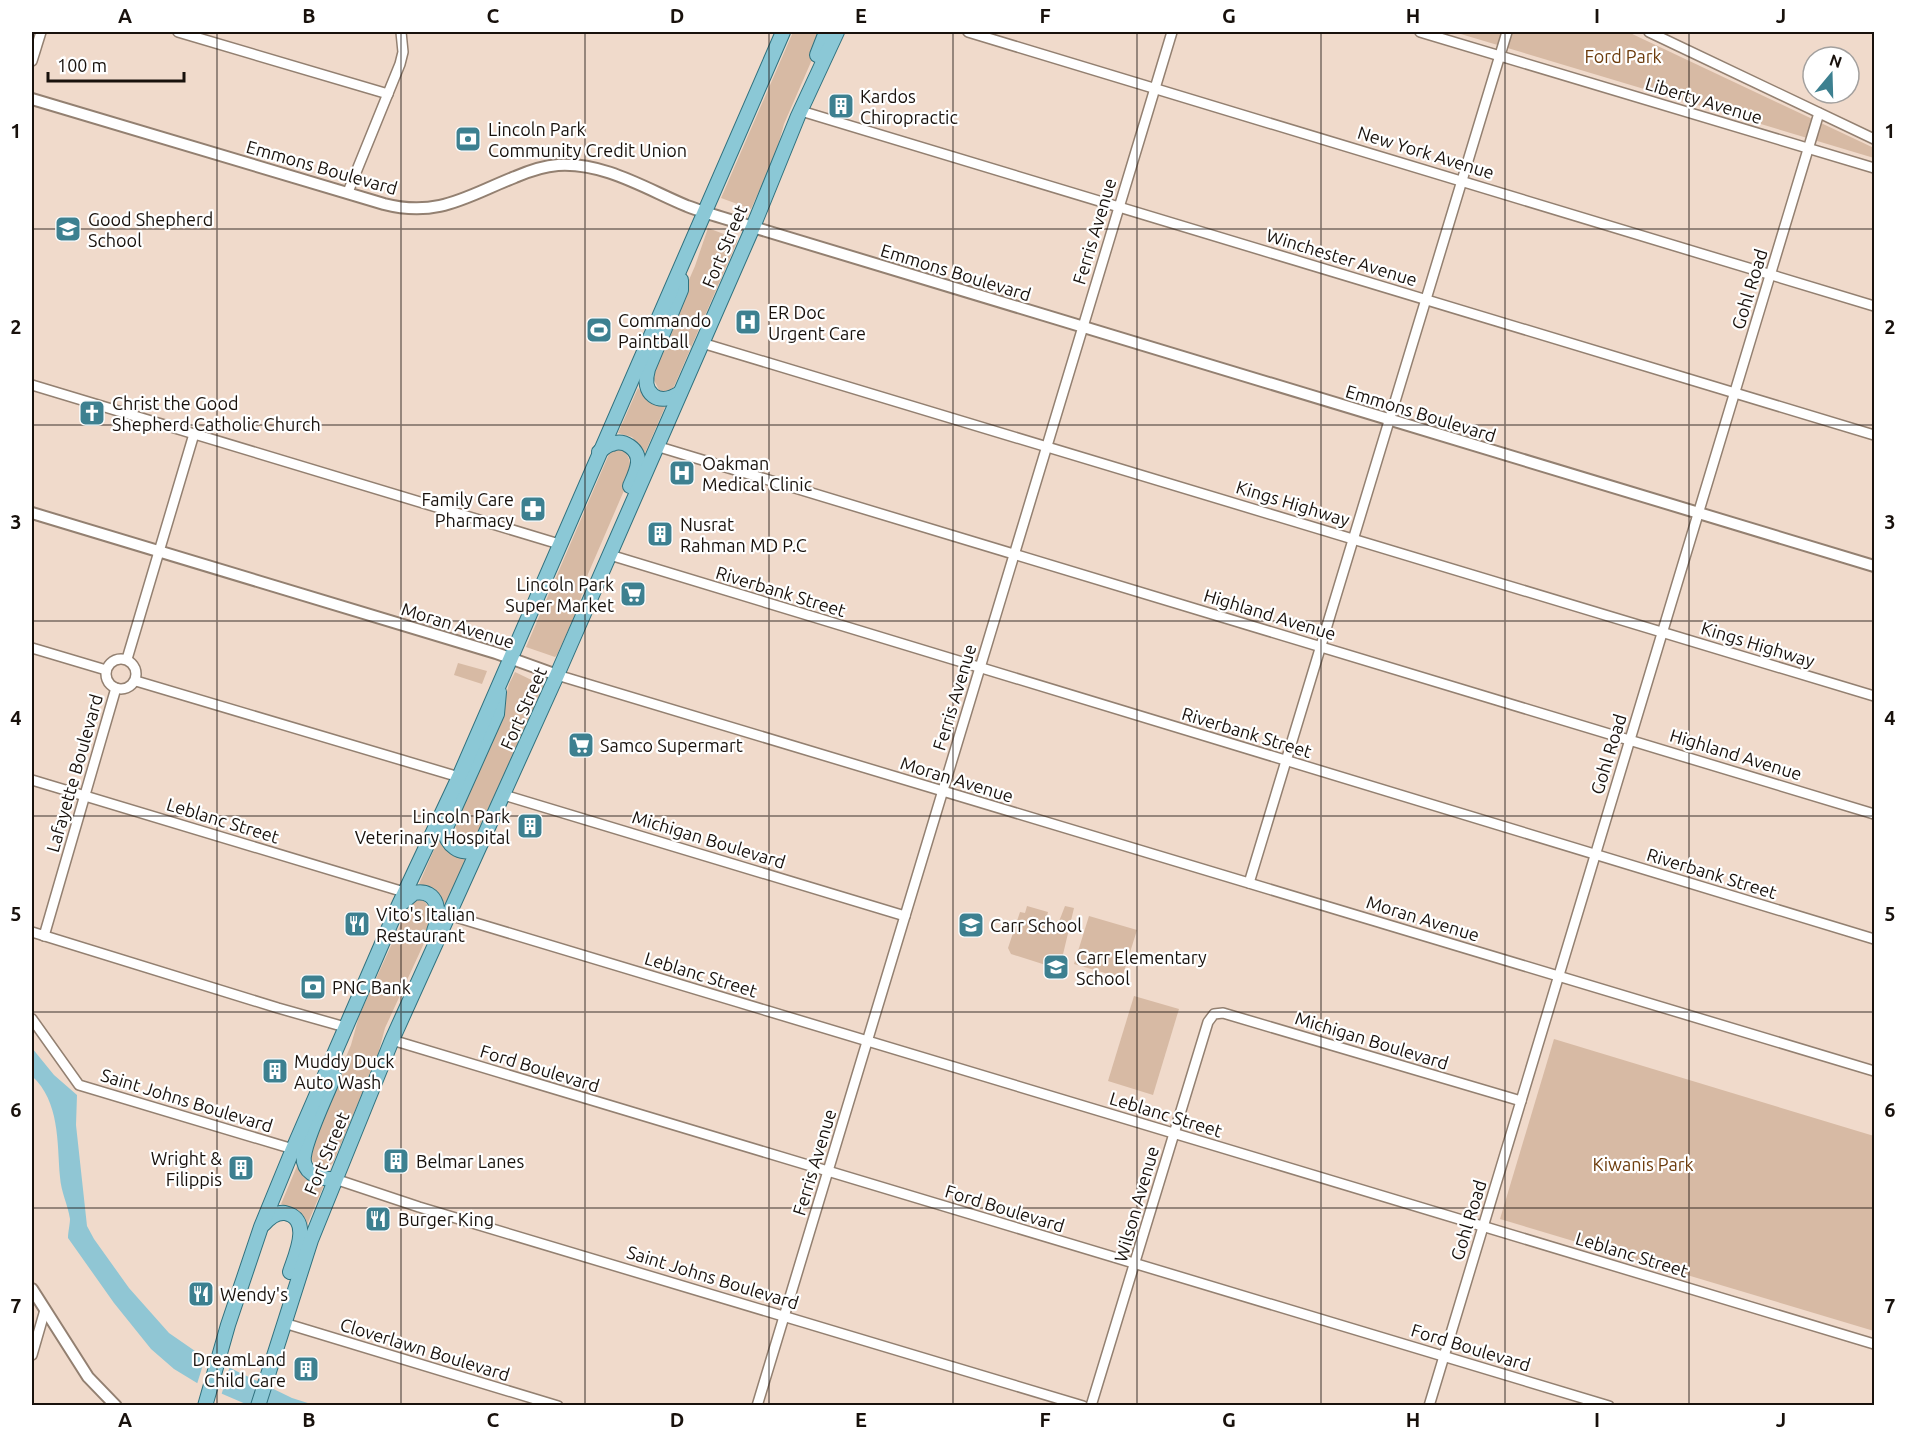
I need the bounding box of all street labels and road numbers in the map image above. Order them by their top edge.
street label: Liberty Avenue [1643,73,1765,127]
street label: New York Avenue [1355,122,1497,182]
street label: Emmons Boulevard [244,136,400,198]
street label: Ferris Avenue [1068,175,1120,287]
street label: Fort Street [698,201,750,291]
street label: Winchester Avenue [1264,225,1420,289]
street label: Emmons Boulevard [878,240,1034,304]
street label: Gohl Road [1727,246,1771,332]
street label: Emmons Boulevard [1343,381,1499,445]
street label: Kings Highway [1234,476,1352,530]
street label: Riverbank Street [714,562,848,620]
street label: Highland Avenue [1202,584,1338,644]
street label: Moran Avenue [399,598,517,652]
street label: Kings Highway [1699,617,1817,671]
street label: Ferris Avenue [928,641,980,753]
street label: Fort Street [496,664,550,752]
street label: Lafayette Boulevard [42,692,106,854]
street label: Riverbank Street [1180,703,1314,761]
street label: Gohl Road [1586,711,1630,797]
street label: Highland Avenue [1668,724,1804,784]
street label: Moran Avenue [898,752,1016,806]
street label: Leblanc Street [164,793,282,847]
street label: Michigan Boulevard [630,806,788,872]
street label: Riverbank Street [1645,844,1779,902]
street label: Moran Avenue [1364,891,1482,945]
street label: Leblanc Street [642,947,760,1001]
street label: Michigan Boulevard [1293,1007,1451,1073]
street label: Ford Boulevard [478,1040,602,1096]
street label: Saint Johns Boulevard [99,1064,275,1136]
street label: Leblanc Street [1107,1087,1225,1141]
street label: Ferris Avenue [788,1106,840,1218]
street label: Fort Street [300,1108,352,1198]
street label: Wilson Avenue [1110,1144,1162,1264]
street label: Gohl Road [1446,1177,1490,1263]
street label: Ford Boulevard [943,1180,1067,1236]
street label: Leblanc Street [1573,1227,1691,1281]
street label: Saint Johns Boulevard [625,1241,801,1313]
street label: Cloverlawn Boulevard [338,1314,512,1384]
street label: Ford Boulevard [1409,1319,1533,1375]

